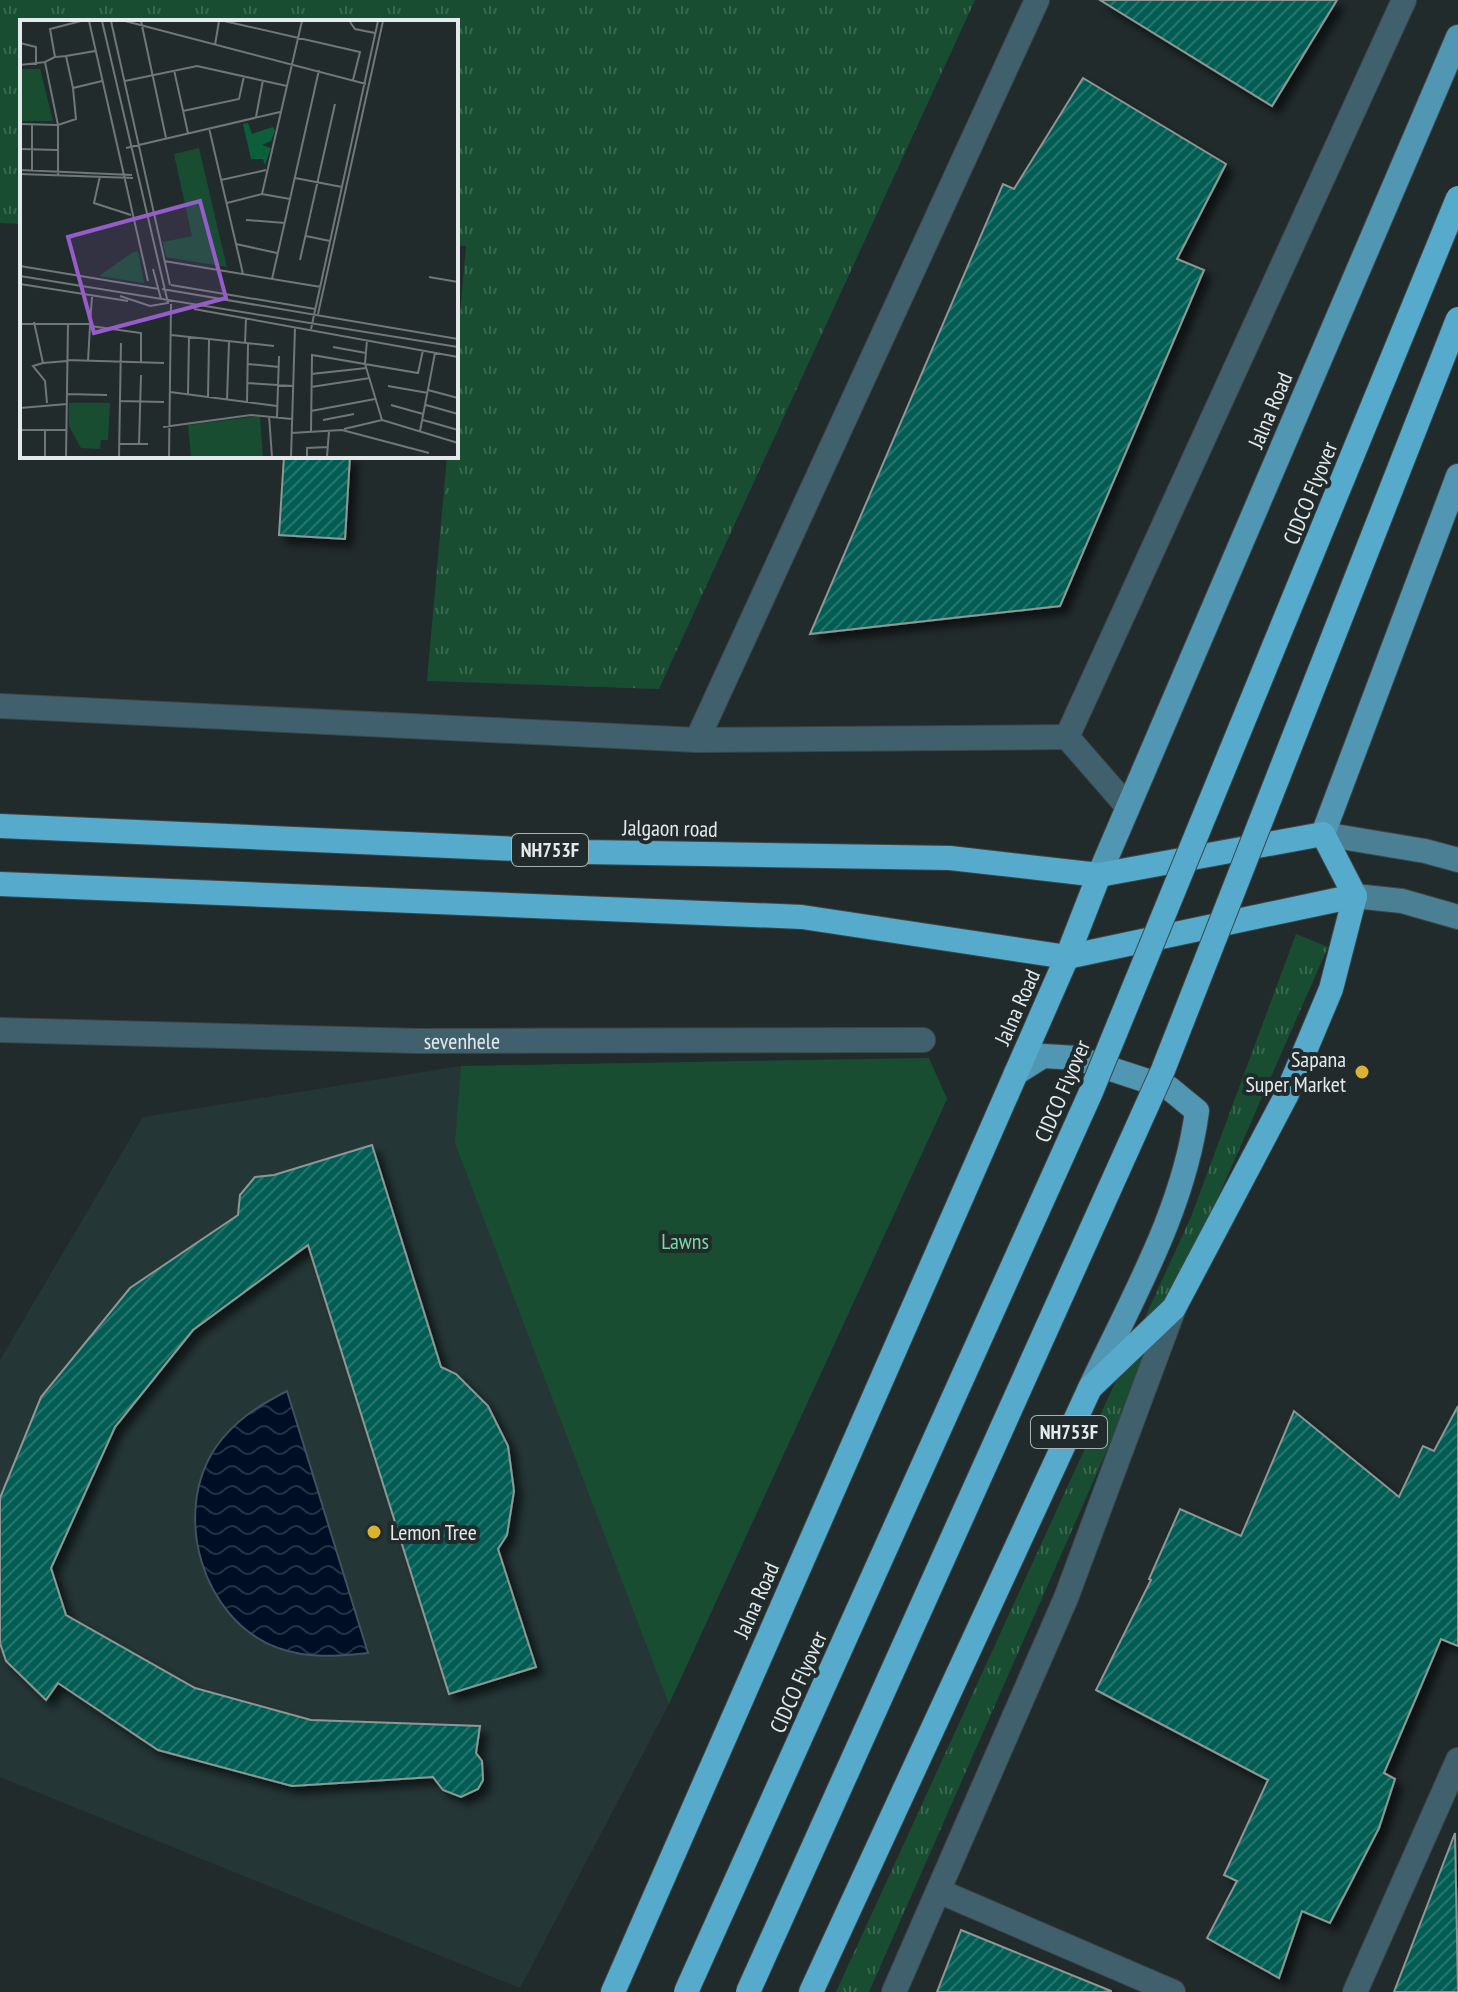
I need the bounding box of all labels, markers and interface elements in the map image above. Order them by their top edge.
inset map [20,20,458,458]
street label: Jalna Road [1241,368,1298,453]
street label: CIDCO Flyover [1277,437,1343,549]
street label: Jalgaon road [621,813,718,843]
road number: NH753F [512,834,588,866]
street label: Jalna Road [988,965,1046,1050]
street label: sevenhele [424,1027,500,1055]
street label: CIDCO Flyover [1028,1036,1096,1146]
place label: Sapana Super Market [1245,1045,1346,1098]
marker: Sapana Super Market [1353,1063,1371,1081]
park label: Lawns [661,1227,709,1255]
road number: NH753F [1031,1416,1107,1448]
place label: Lemon Tree [390,1518,477,1546]
marker: Lemon Tree [365,1523,383,1541]
street label: Jalna Road [727,1558,785,1643]
street label: CIDCO Flyover [763,1627,833,1737]

